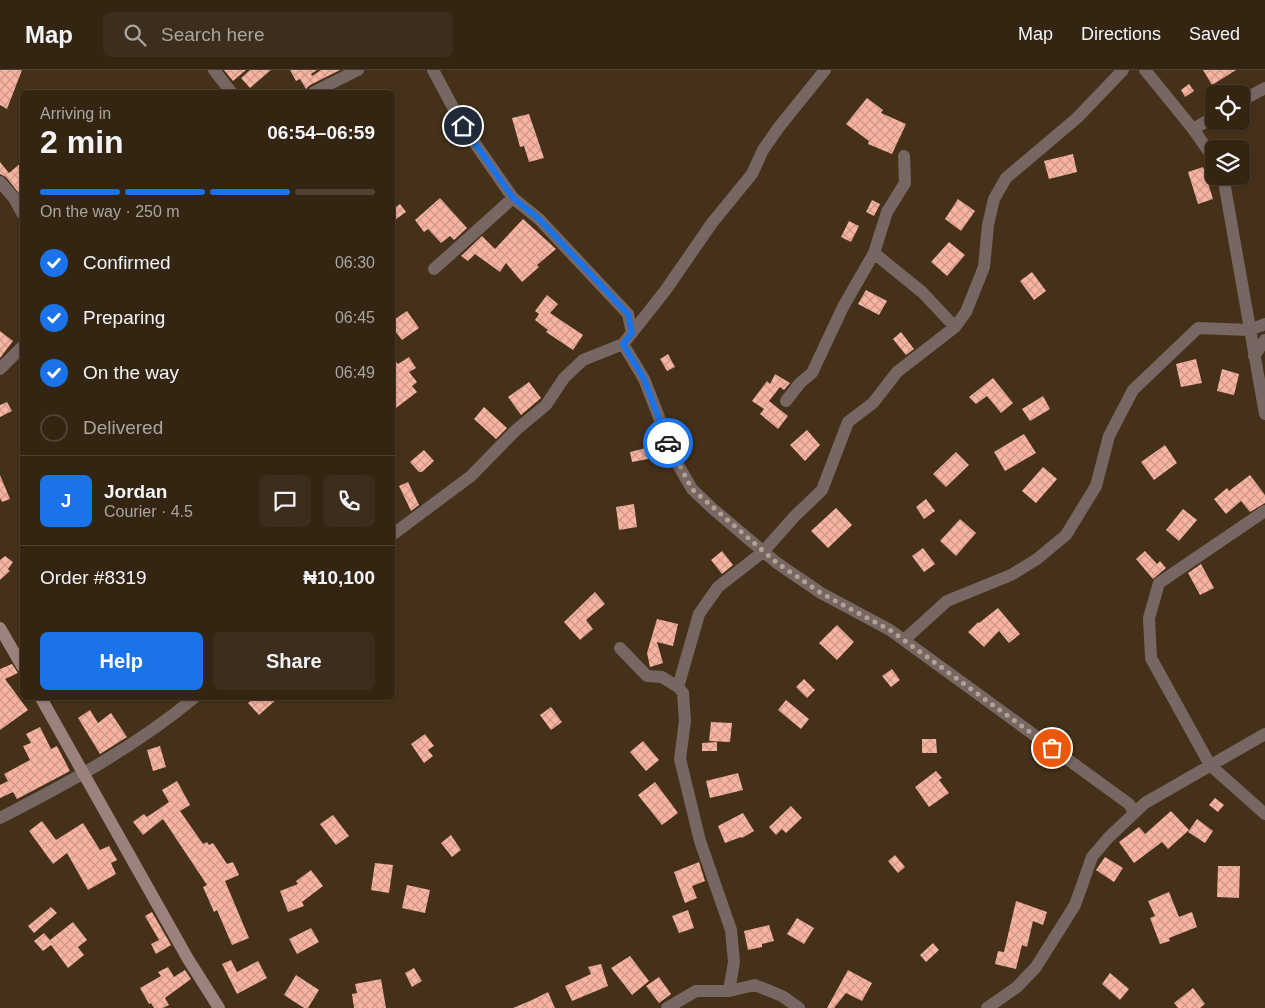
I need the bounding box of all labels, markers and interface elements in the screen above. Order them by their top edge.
search box [103,12,453,57]
text: Map [25,21,73,48]
icon: search [121,21,149,49]
text: Search here [161,24,265,45]
text: Map [1018,24,1053,44]
text: Directions [1081,24,1161,44]
text: Saved [1189,24,1240,44]
map controls [1205,85,1250,185]
button: locate [1205,85,1250,130]
text: Arriving in [40,105,111,122]
pin [442,105,484,147]
icon: home [449,112,477,140]
text: 06:54–06:59 [267,122,375,143]
text: 2 min [40,124,124,160]
button: layers [1205,140,1250,185]
text: On the way · 250 m [40,203,180,220]
icon: check [40,249,68,277]
text: Confirmed [83,252,171,273]
text: 06:30 [335,254,375,271]
icon: check [40,304,68,332]
text: Preparing [83,307,165,328]
text: 06:45 [335,309,375,326]
icon: check [40,359,68,387]
text: On the way [83,362,179,383]
text: 06:49 [335,364,375,381]
text: Delivered [83,417,163,438]
courier [643,418,693,468]
icon: car [654,429,682,457]
button: chat [259,475,311,527]
button: phone [323,475,375,527]
text: Jordan [104,481,167,502]
text: J [61,490,71,511]
text: Courier · 4.5 [104,503,193,520]
text: Order #8319 [40,567,147,588]
text: ₦10,100 [303,567,375,588]
button: Help [40,632,203,690]
button: Share [213,632,375,690]
pin [1031,727,1073,769]
icon: bag [1038,734,1066,762]

